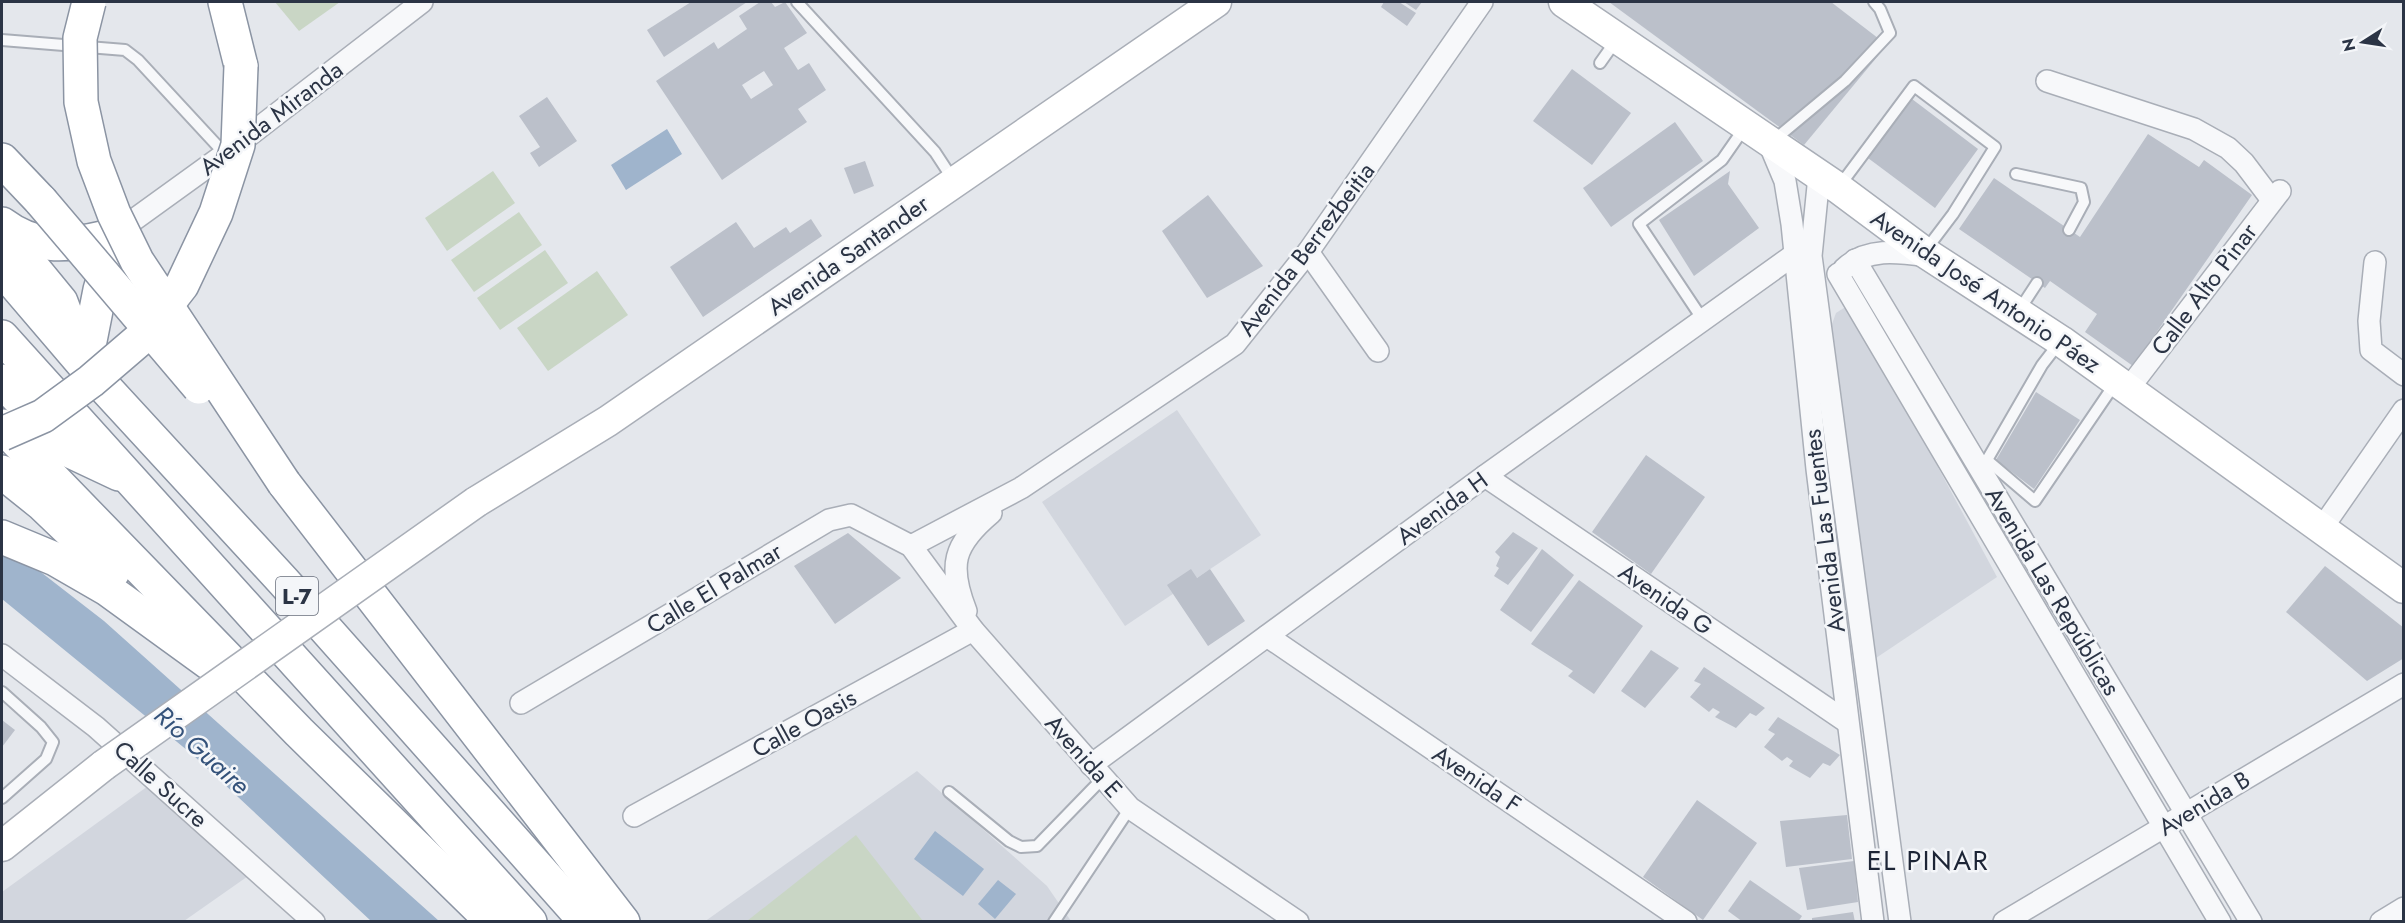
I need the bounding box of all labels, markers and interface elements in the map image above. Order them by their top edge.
north arrow [2333,12,2393,72]
text: N [2336,36,2361,54]
street label: Avenida Miranda [192,52,350,184]
street label: Avenida Berrezbeitia [1229,155,1383,343]
street label: Avenida Santander [760,186,936,324]
street label: Avenida José Antonio Páez [1864,201,2108,381]
street label: Calle Alto Pinar [2143,215,2266,363]
street label: Avenida Las Fuentes [1794,427,1854,635]
street label: Avenida H [1389,463,1495,553]
street label: Avenida Las Repúblicas [1977,480,2129,702]
street label: Calle El Palmar [640,533,789,642]
street label: Avenida G [1612,555,1720,643]
road number: L-7 [276,577,318,615]
street label: Calle Oasis [745,680,863,766]
water label: Río Guaire [146,697,258,803]
street label: Avenida E [1037,707,1131,805]
street label: Calle Sucre [106,732,216,836]
street label: Avenida F [1426,736,1528,822]
street label: Avenida B [2151,762,2257,844]
district label: EL PINAR [1867,841,1989,880]

